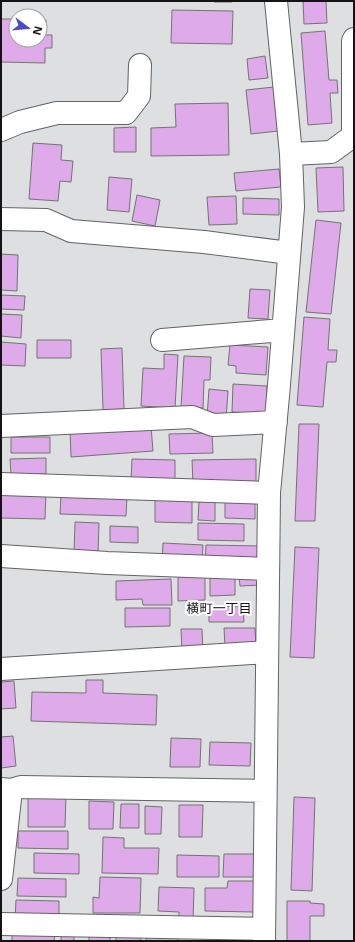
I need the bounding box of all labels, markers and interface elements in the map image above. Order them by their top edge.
north arrow [8,8,48,48]
text: N [30,25,47,37]
district label: 横町一丁目 [186,599,252,617]

